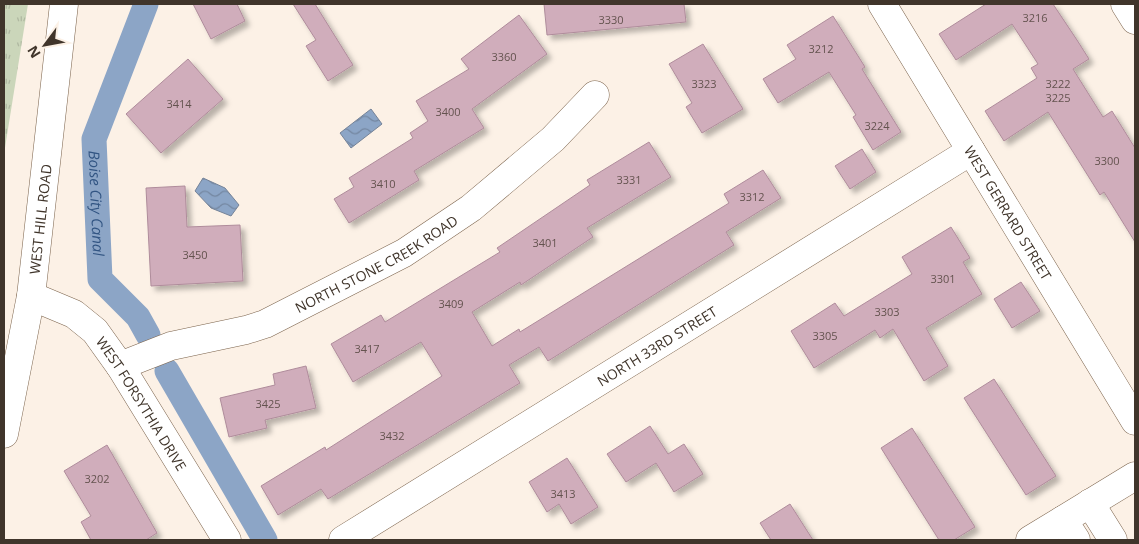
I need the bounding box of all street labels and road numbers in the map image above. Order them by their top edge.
street label: WEST GERRARD STREET [961,142,1057,283]
street label: WEST HILL ROAD [24,163,55,275]
street label: NORTH STONE CREEK ROAD [292,210,461,317]
street label: NORTH 33RD STREET [593,301,720,390]
street label: WEST FORSYTHIA DRIVE [92,333,192,474]

